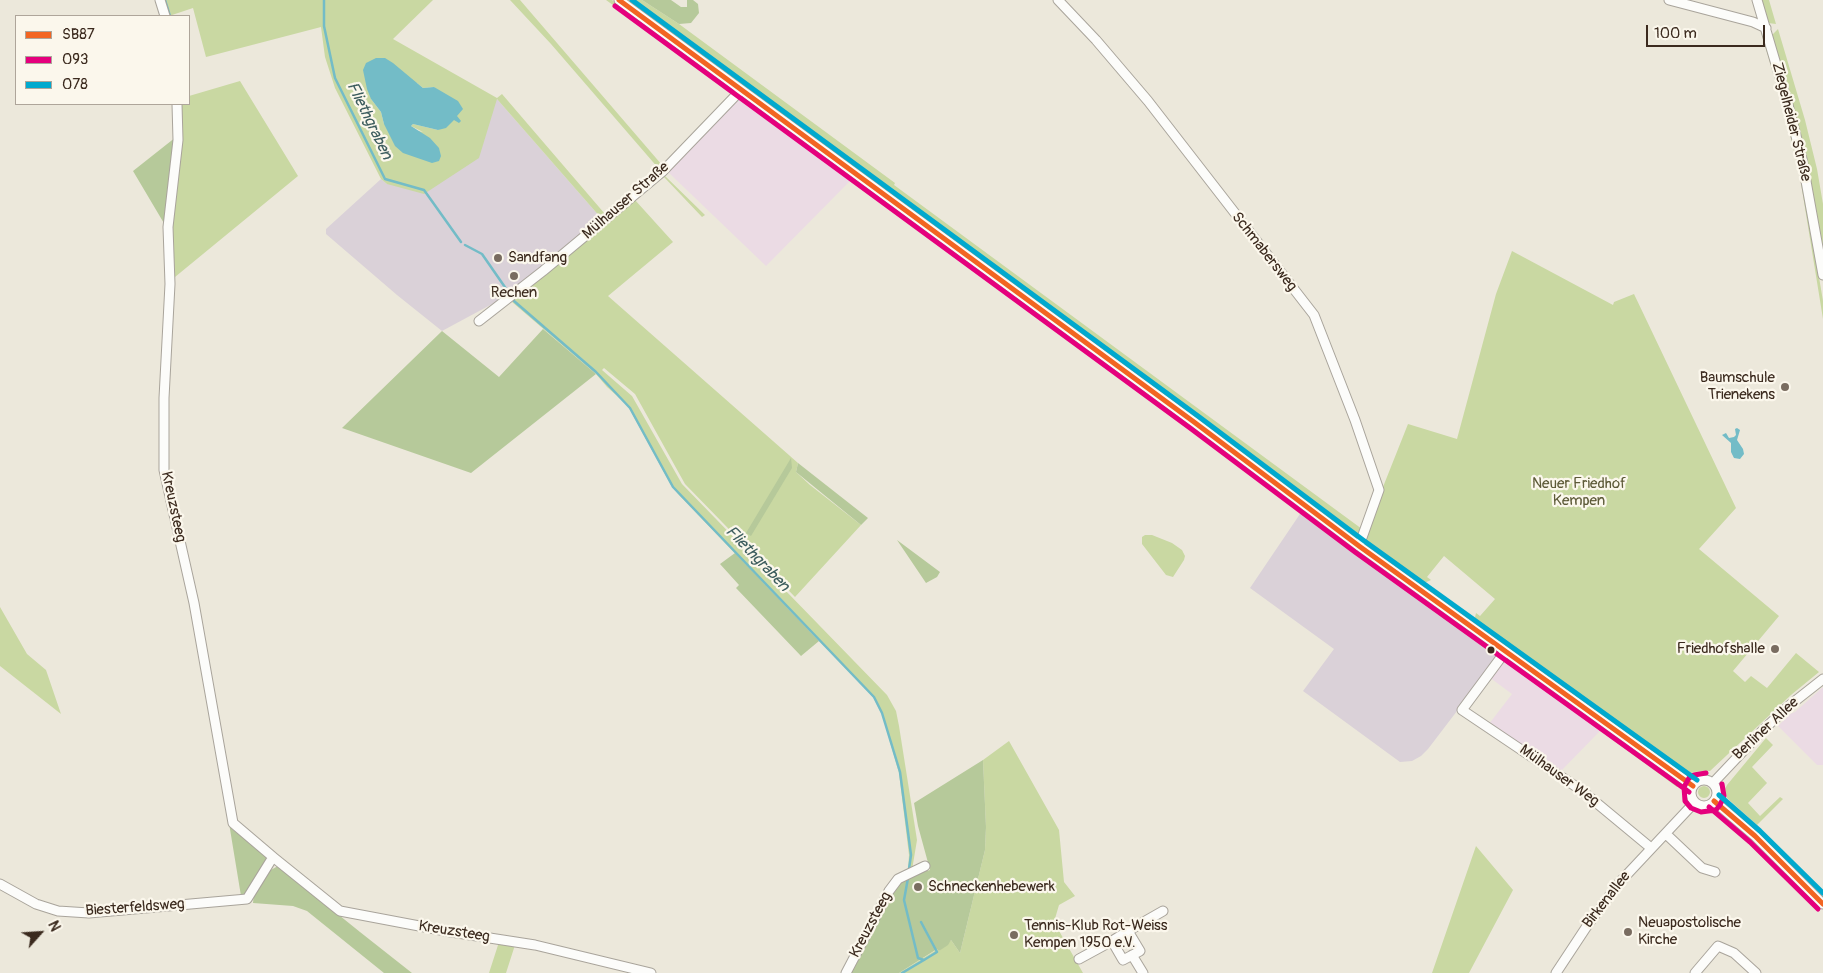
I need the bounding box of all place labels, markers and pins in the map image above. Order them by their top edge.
place label: Sandfang [508,249,567,267]
marker: Sandfang [492,252,504,264]
marker: Rechen [508,270,520,282]
place label: Rechen [491,284,537,302]
place label: Baumschule Trienekens [1700,369,1775,404]
marker: Baumschule Trienekens [1779,381,1791,393]
place label: Friedhofshalle [1677,640,1765,658]
marker: Friedhofshalle [1769,643,1781,655]
unlabelled marker [1486,645,1496,655]
place label: Schneckenhebewerk [928,878,1055,896]
marker: Schneckenhebewerk [912,881,924,893]
place label: Neuapostolische Kirche [1638,914,1741,949]
place label: Tennis-Klub Rot-Weiss Kempen 1950 e.V. [1024,917,1168,952]
marker: Neuapostolische Kirche [1622,926,1634,938]
marker: Tennis-Klub Rot-Weiss Kempen 1950 e.V. [1008,929,1020,941]

